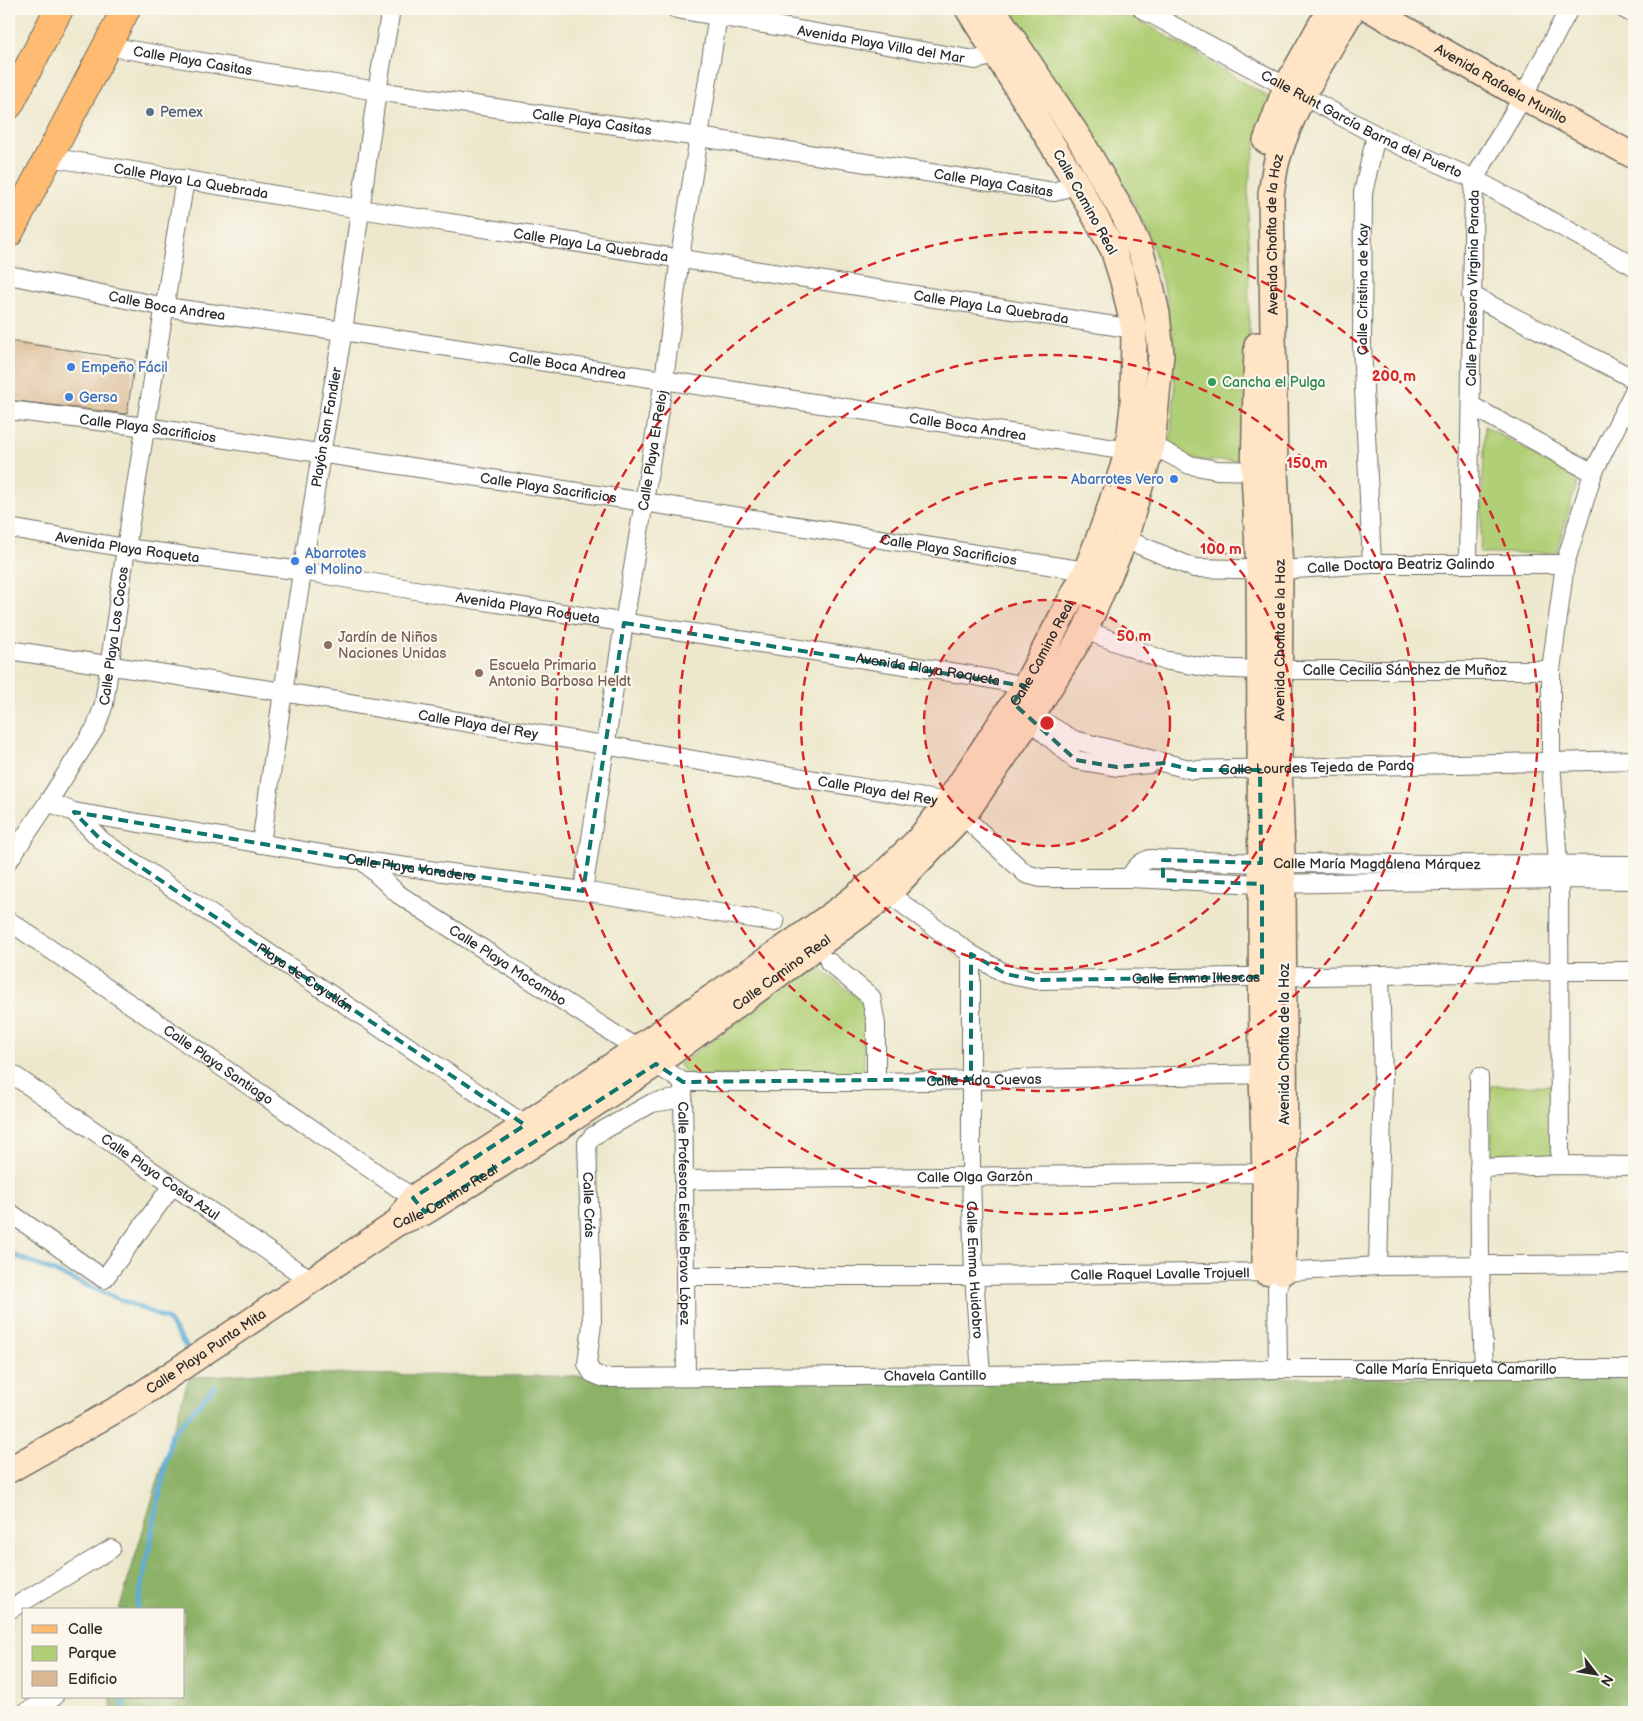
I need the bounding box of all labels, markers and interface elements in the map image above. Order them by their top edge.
street label: Avenida Playa Villa del Mar [796,21,967,67]
street label: Avenida Rafaela Murillo [1432,40,1570,128]
street label: Calle Playa Casitas [132,42,254,79]
street label: Calle Ruht García Barna del Puerto [1258,66,1465,181]
place label: Pemex [160,104,203,121]
street label: Calle Playa Casitas [531,105,653,139]
marker: Pemex [144,106,156,118]
street label: Calle Camino Real [1049,146,1121,258]
street label: Avenida Chofita de la Hoz [1262,151,1287,315]
street label: Calle Playa La Quebrada [112,159,270,202]
street label: Calle Playa Casitas [933,165,1054,200]
street label: Calle Profesora Virginia Parada [1462,190,1482,386]
street label: Calle Cristina de Kay [1353,223,1371,356]
street label: Calle Playa La Quebrada [512,224,670,265]
street label: Calle Playa La Quebrada [912,286,1070,327]
street label: Calle Boca Andrea [107,287,227,324]
street label: Calle Boca Andrea [508,348,627,383]
place label: Empeño Fácil [81,359,168,376]
marker: Empeño Fácil [65,361,77,373]
street label: Playón San Fandier [307,365,345,488]
text: 200 m [1372,367,1416,386]
place label: Cancha el Pulga [1222,374,1326,391]
marker: Cancha el Pulga [1206,376,1218,388]
place label: Gersa [79,389,118,406]
street label: Calle Playa El Reloj [634,389,671,512]
marker: Gersa [63,391,75,403]
street label: Calle Boca Andrea [908,409,1028,444]
street label: Calle Playa Sacrificios [78,410,217,446]
text: 150 m [1286,454,1328,473]
street label: Calle Playa Sacrificios [479,469,618,506]
place label: Abarrotes Vero [1071,471,1164,488]
marker: Abarrotes Vero [1168,473,1180,485]
street label: Avenida Playa Roqueta [54,528,201,566]
street label: Calle Playa Sacrificios [879,531,1018,569]
text: 100 m [1200,540,1242,559]
place label: Abarrotes el Molino [305,545,366,578]
marker: Abarrotes el Molino [289,555,301,567]
street label: Calle Doctora Beatriz Galindo [1307,555,1495,577]
street label: Avenida Chofita de la Hoz [1271,559,1289,721]
street label: Calle Playa Los Cocos [95,565,132,707]
street label: Avenida Playa Roqueta [455,588,601,627]
street label: Calle Camino Real [1006,597,1077,709]
text: 50 m [1117,627,1152,646]
place label: Jardín de Niños Naciones Unidas [338,629,446,662]
marker: Jardín de Niños Naciones Unidas [322,639,334,651]
street label: Avenida Playa Roqueta [855,649,1002,689]
place label: Escuela Primaria Antonio Barbosa Heldt [489,657,632,690]
street label: Calle Cecilia Sánchez de Muñoz [1303,662,1507,679]
marker: Escuela Primaria Antonio Barbosa Heldt [473,667,485,679]
street label: Calle Playa del Rey [417,706,540,743]
centre of rings [1038,714,1056,732]
street label: Calle Lourdes Tejeda de Pardo [1219,756,1414,778]
street label: Calle Playa del Rey [816,772,940,809]
street label: Calle Playa Varadero [345,850,476,885]
street label: Calle María Magdalena Márquez [1273,855,1481,873]
street label: Calle Playa Mocambo [446,921,570,1009]
street label: Calle Camino Real [729,931,834,1014]
street label: Playa de Cuyutlán [254,939,357,1016]
street label: Avenida Chofita de la Hoz [1276,963,1293,1125]
street label: Calle Emma Illescas [1132,968,1260,987]
street label: Calle Playa Santiago [160,1021,277,1108]
street label: Calle Aída Cuevas [926,1070,1042,1089]
street label: Calle Profesora Estela Bravo López [675,1101,694,1326]
street label: Calle Playa Costa Azul [98,1130,223,1223]
street label: Calle Camino Real [390,1160,500,1232]
street label: Calle Olga Garzón [917,1167,1033,1186]
street label: Calle Crás [579,1172,599,1238]
street label: Calle Emma Huidobro [963,1201,987,1340]
street label: Calle Raquel Lavalle Trojuell [1070,1264,1250,1283]
street label: Calle Playa Punta Mita [142,1305,269,1398]
street label: Calle María Enriqueta Camarillo [1355,1361,1557,1378]
street label: Chavela Cantillo [884,1366,987,1384]
legend [22,1608,185,1698]
text: Calle [68,1620,103,1639]
text: Parque [68,1644,117,1663]
north arrow [1570,1648,1620,1698]
text: Edificio [68,1670,117,1689]
text: N [1597,1672,1617,1689]

